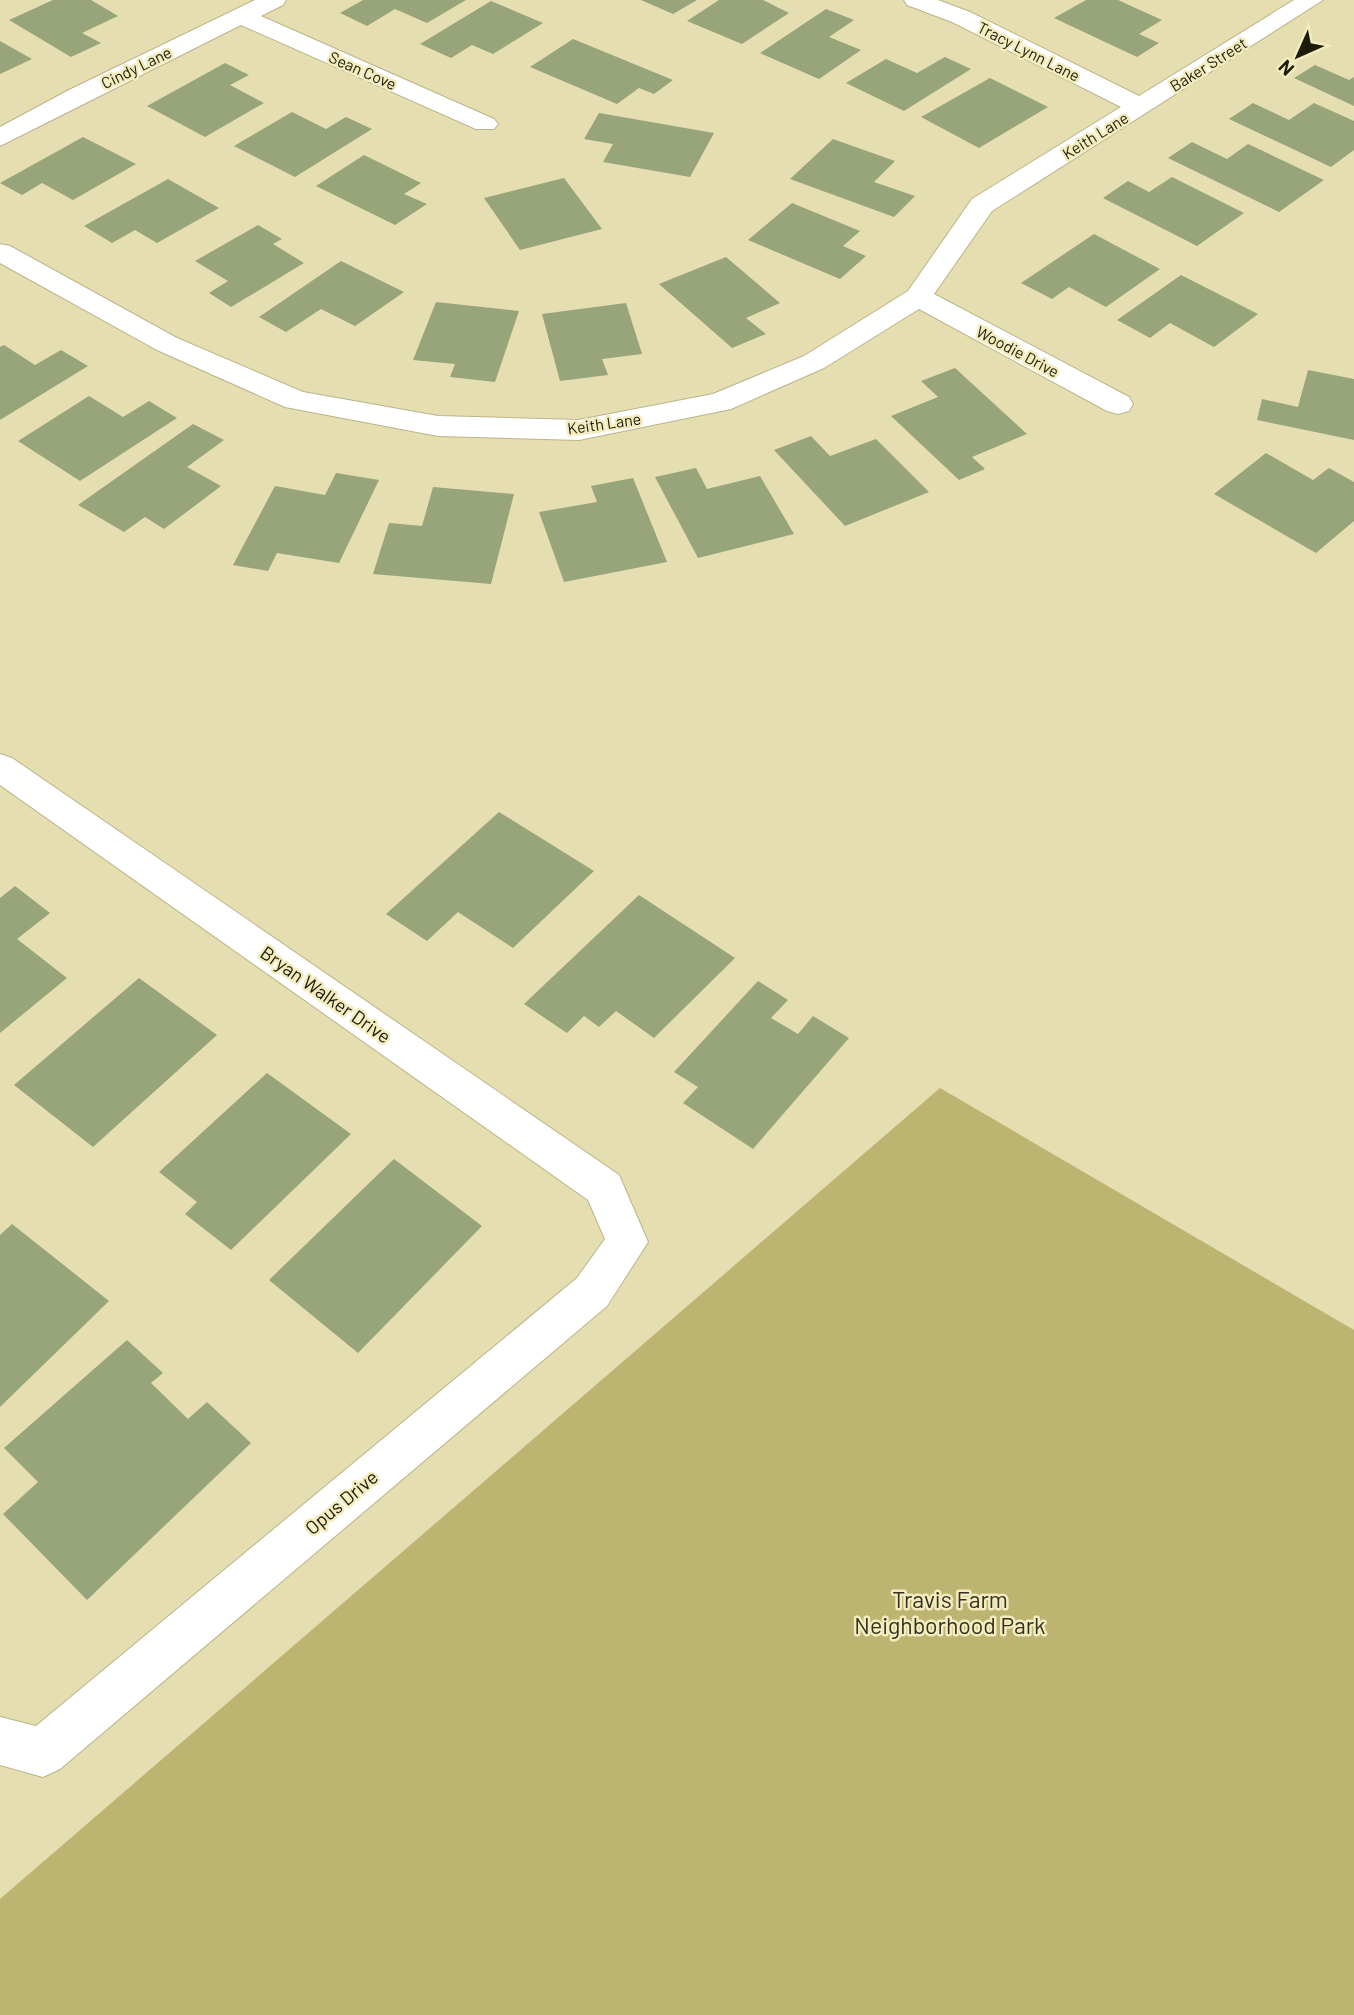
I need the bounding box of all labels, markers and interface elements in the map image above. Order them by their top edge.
street label: Tracy Lynn Lane [975,17,1083,85]
north arrow [1263,21,1333,91]
street label: Baker Street [1166,33,1250,95]
street label: Cindy Lane [98,42,174,92]
street label: Sean Cove [326,47,400,93]
text: N [1273,56,1298,81]
street label: Keith Lane [1059,107,1131,163]
street label: Woodie Drive [973,321,1063,381]
street label: Keith Lane [566,408,642,438]
street label: Bryan Walker Drive [256,940,396,1048]
street label: Opus Drive [300,1465,382,1539]
park label: Travis Farm Neighborhood Park [854,1585,1046,1639]

